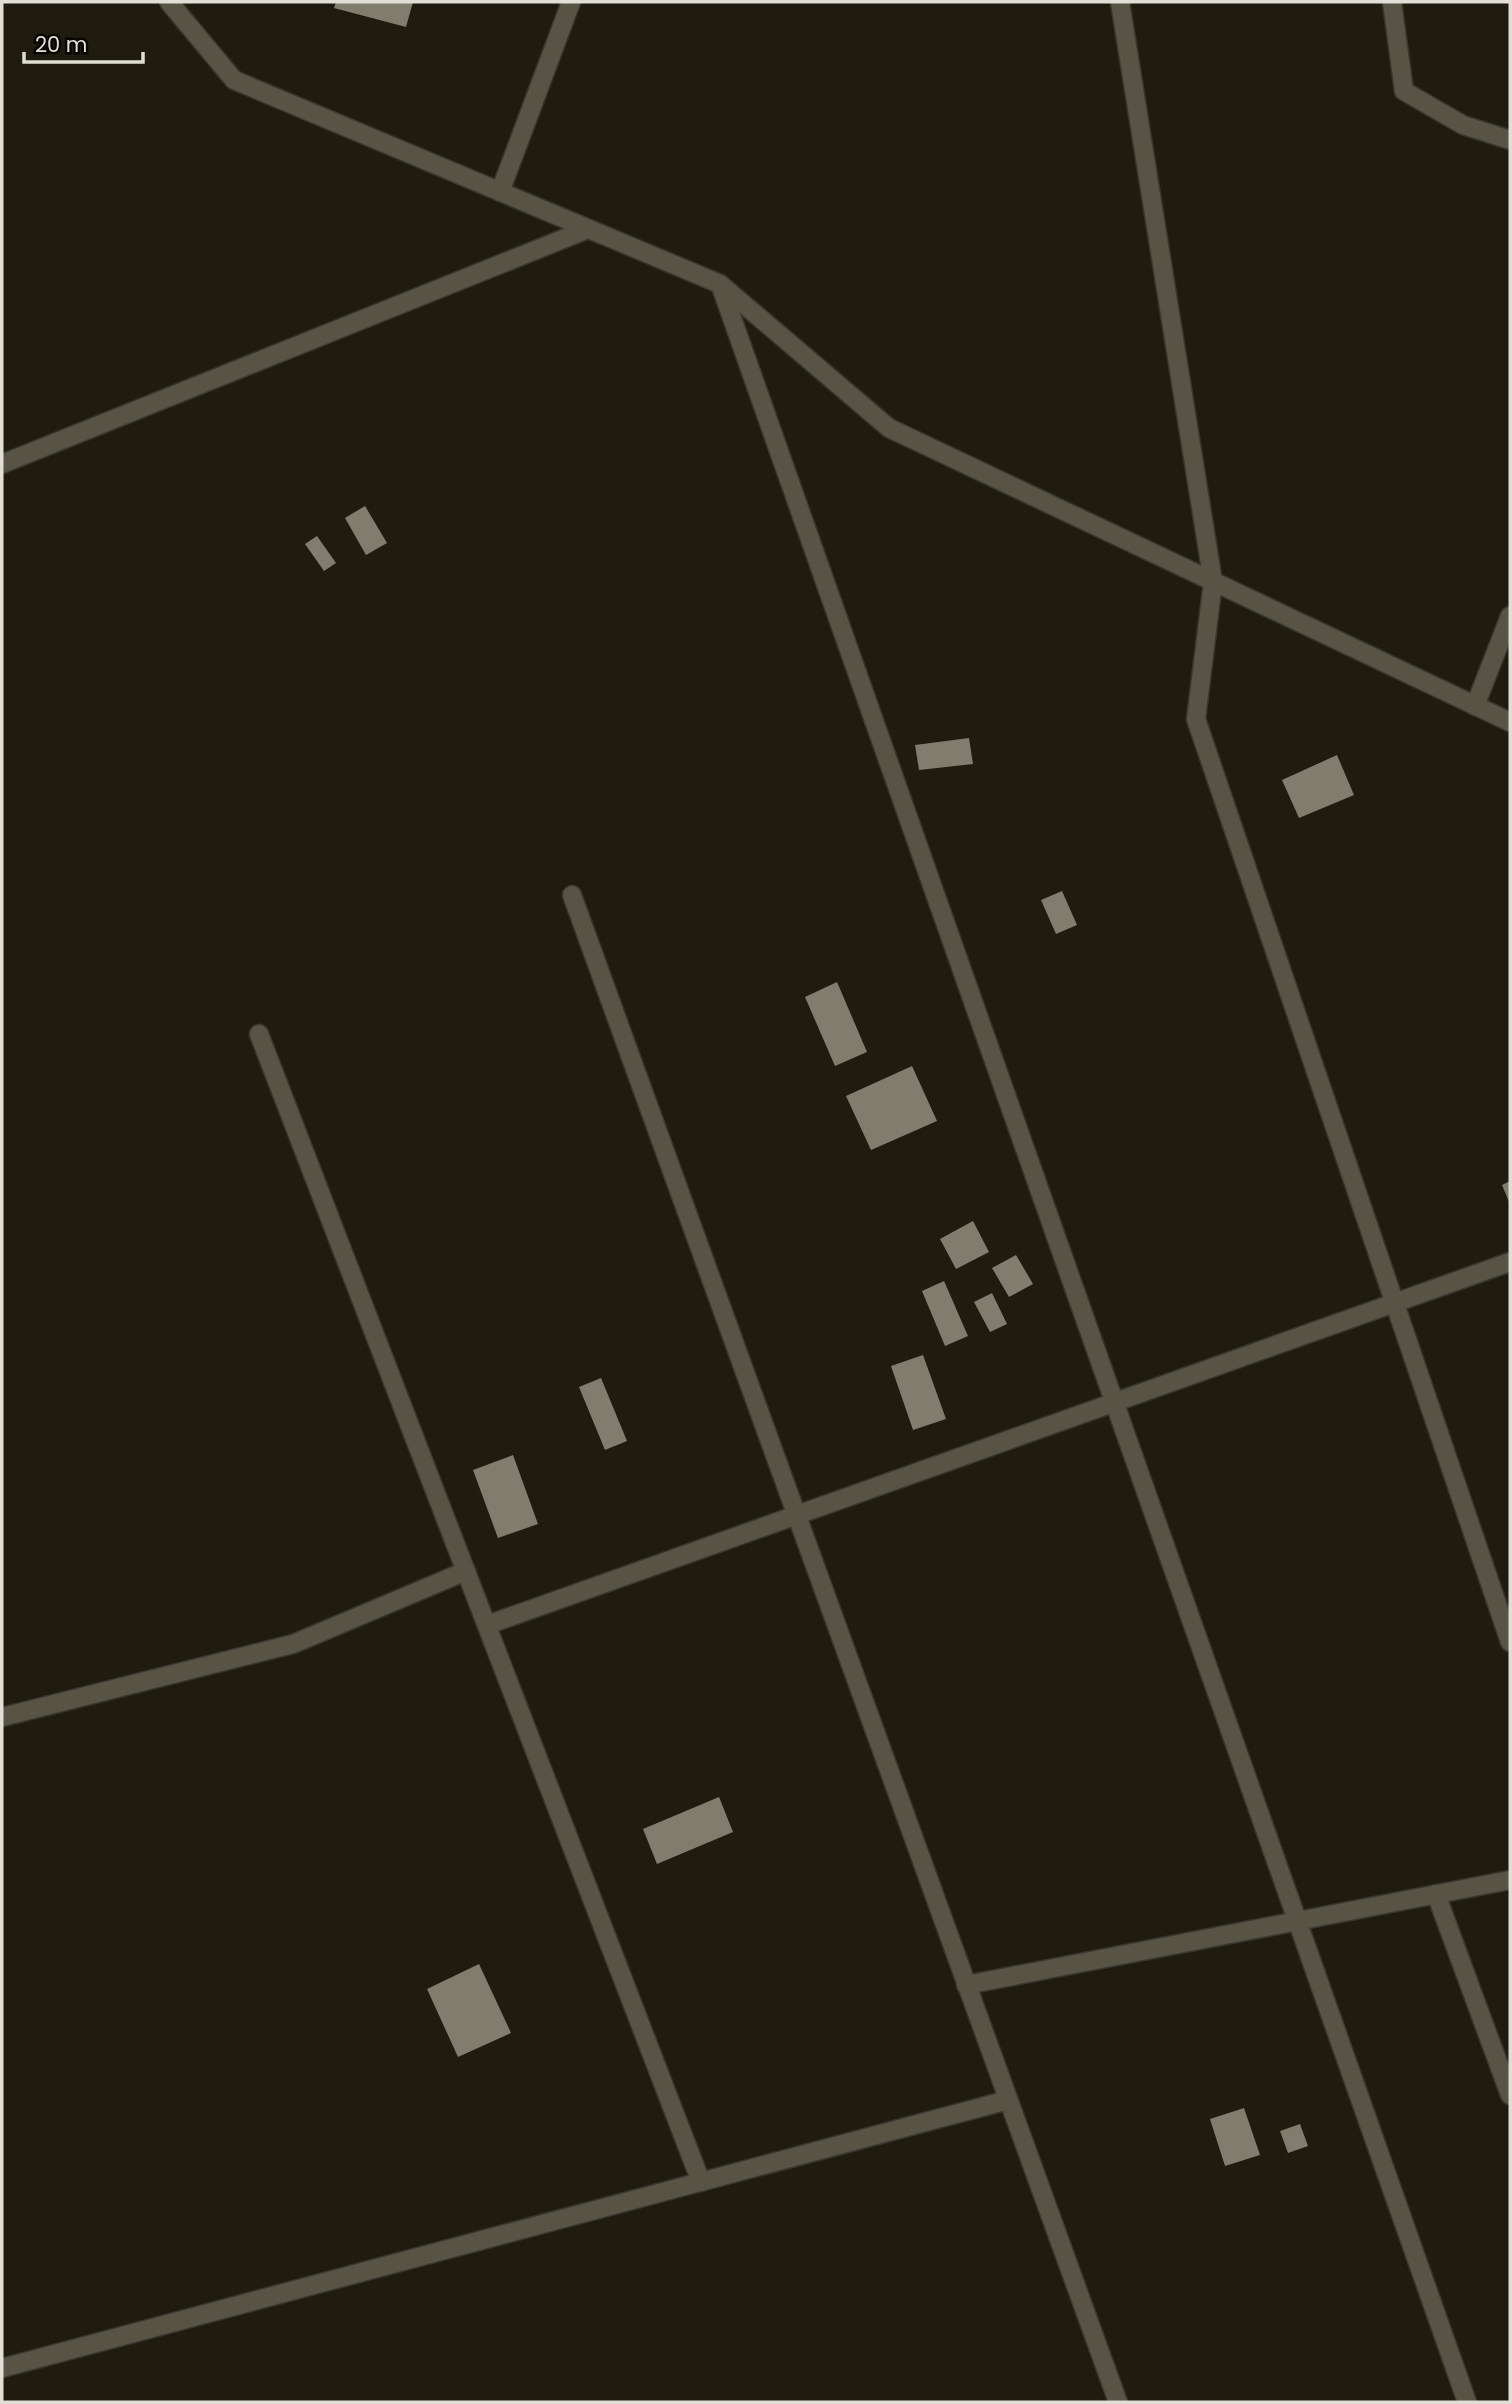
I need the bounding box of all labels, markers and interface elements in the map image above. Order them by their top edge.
scale bar [24,21,144,65]
text: 20 m [35,30,88,59]

